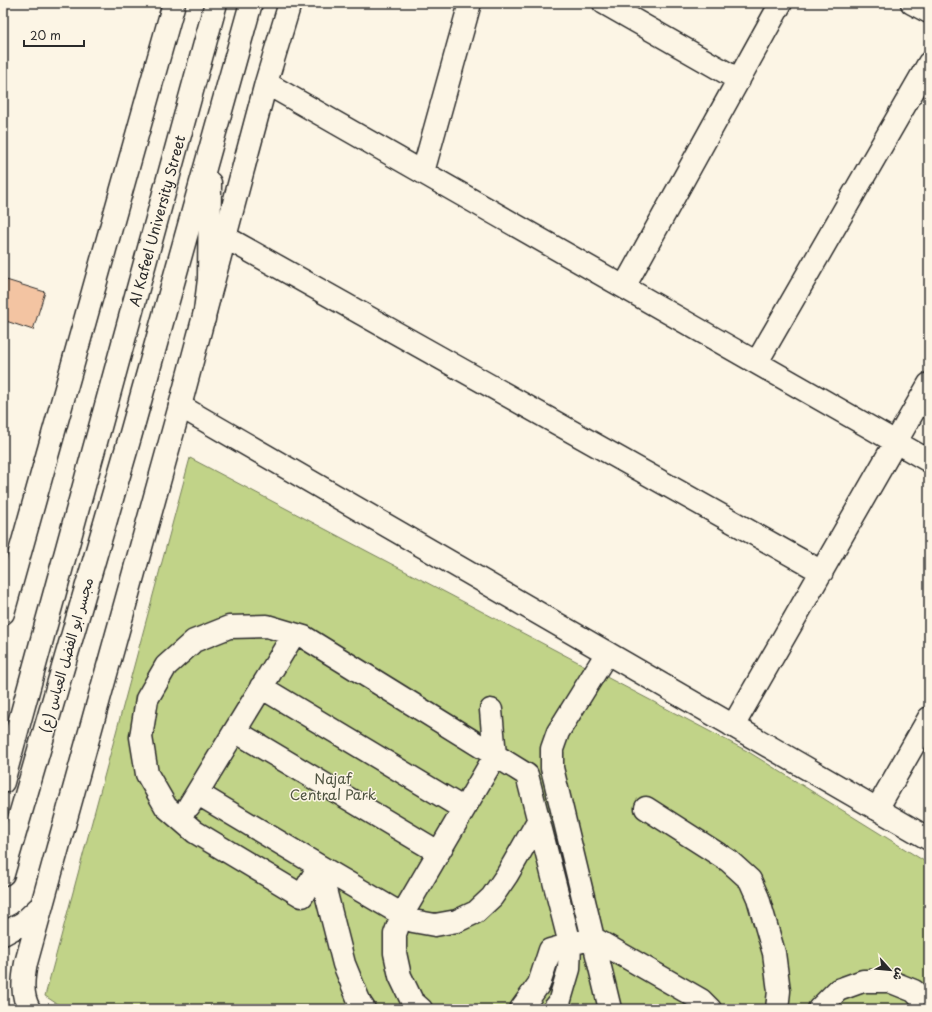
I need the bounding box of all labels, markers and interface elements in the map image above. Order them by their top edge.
scale bar [24,22,84,48]
text: 20 m [30,26,61,44]
street label: Al Kafeel University Street [123,132,190,309]
street label: مجسر ابو الفضل العباس (ع) [34,575,98,735]
park label: Najaf Central Park [290,768,377,805]
north arrow [870,950,910,990]
text: ش [889,966,910,984]

